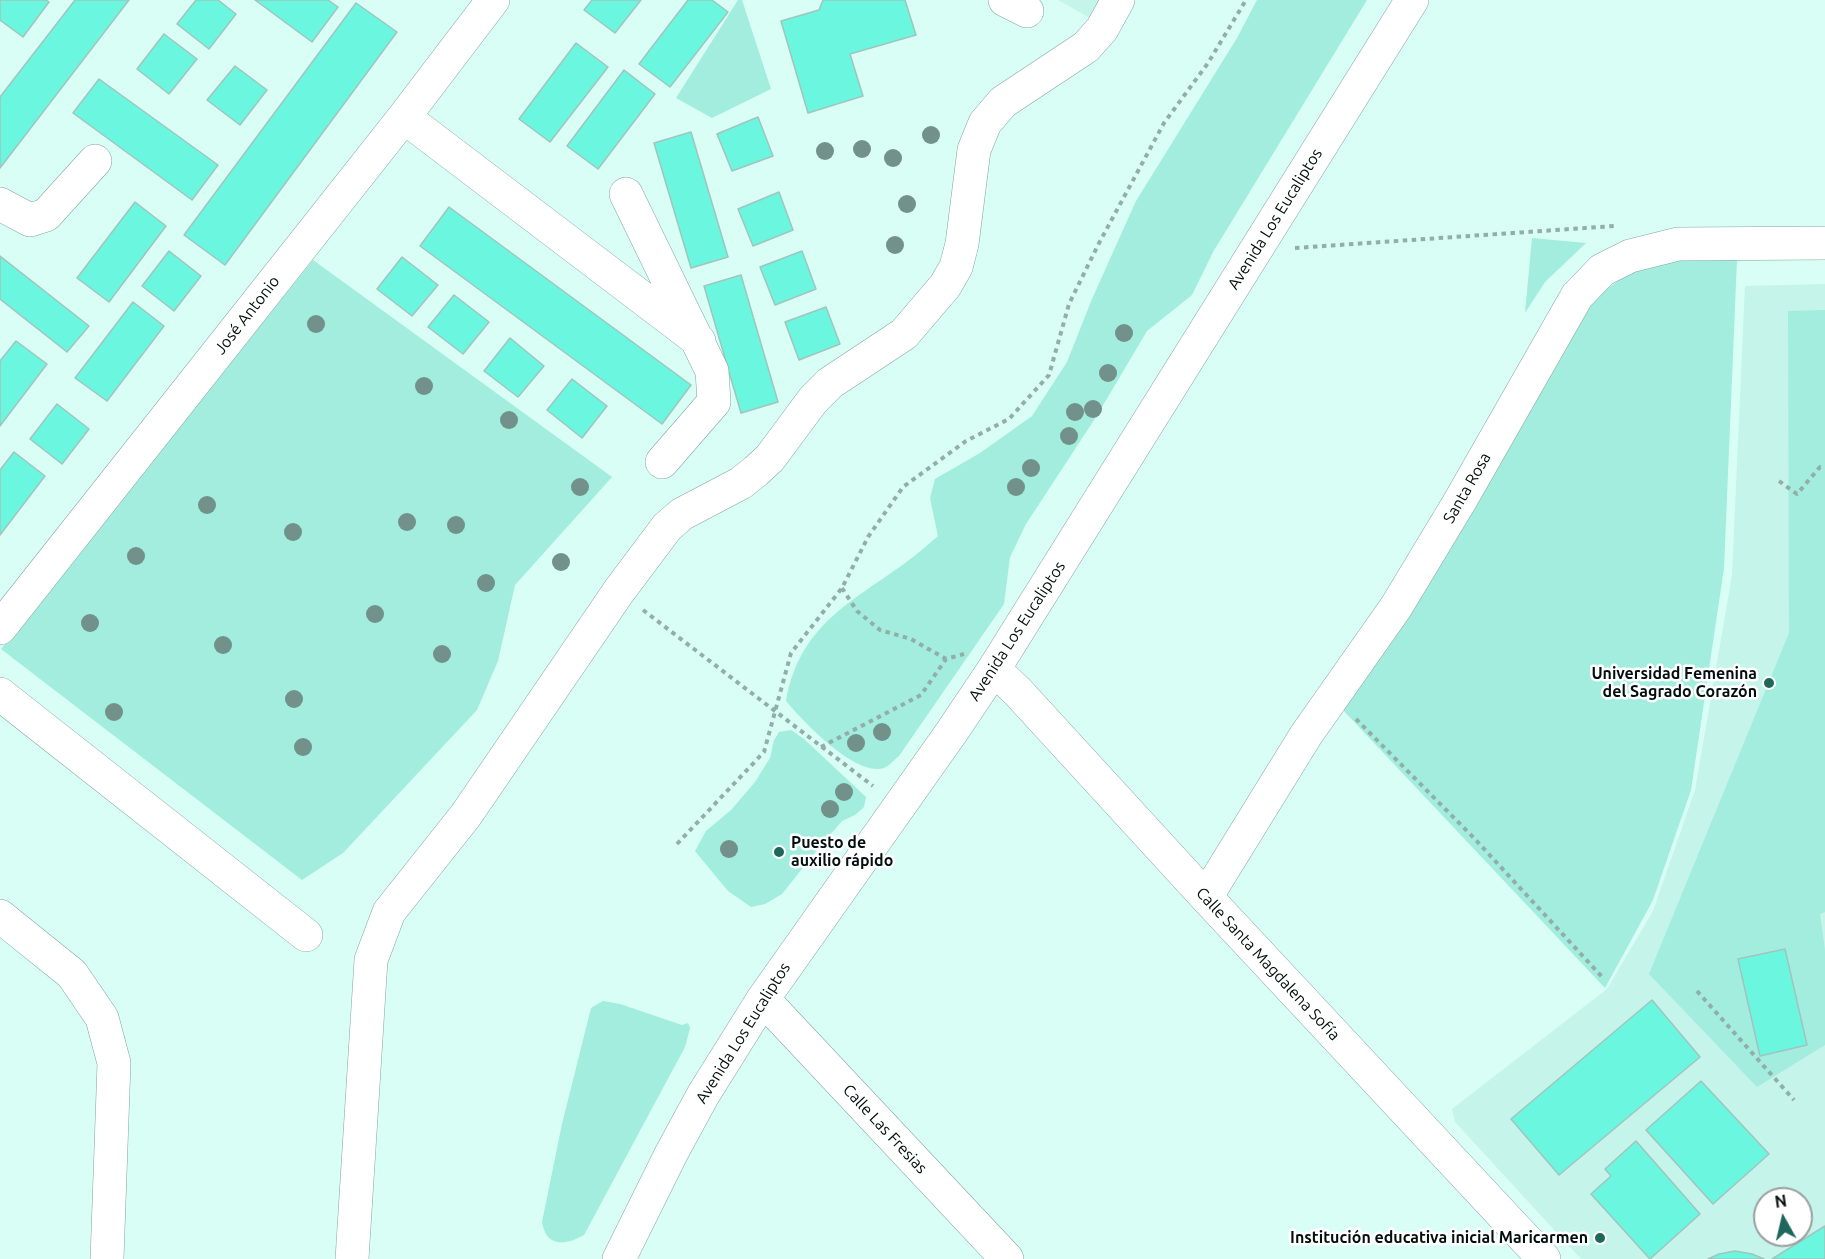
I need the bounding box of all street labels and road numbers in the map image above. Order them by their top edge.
street label: Avenida Los Eucaliptos [1224,145,1326,293]
street label: José Antonio [210,272,284,358]
street label: Santa Rosa [1439,449,1495,527]
street label: Avenida Los Eucaliptos [965,558,1069,704]
street label: Calle Santa Magdalena Sofía [1192,883,1344,1045]
street label: Avenida Los Eucaliptos [692,959,794,1107]
street label: Calle Las Fresias [839,1080,931,1178]

